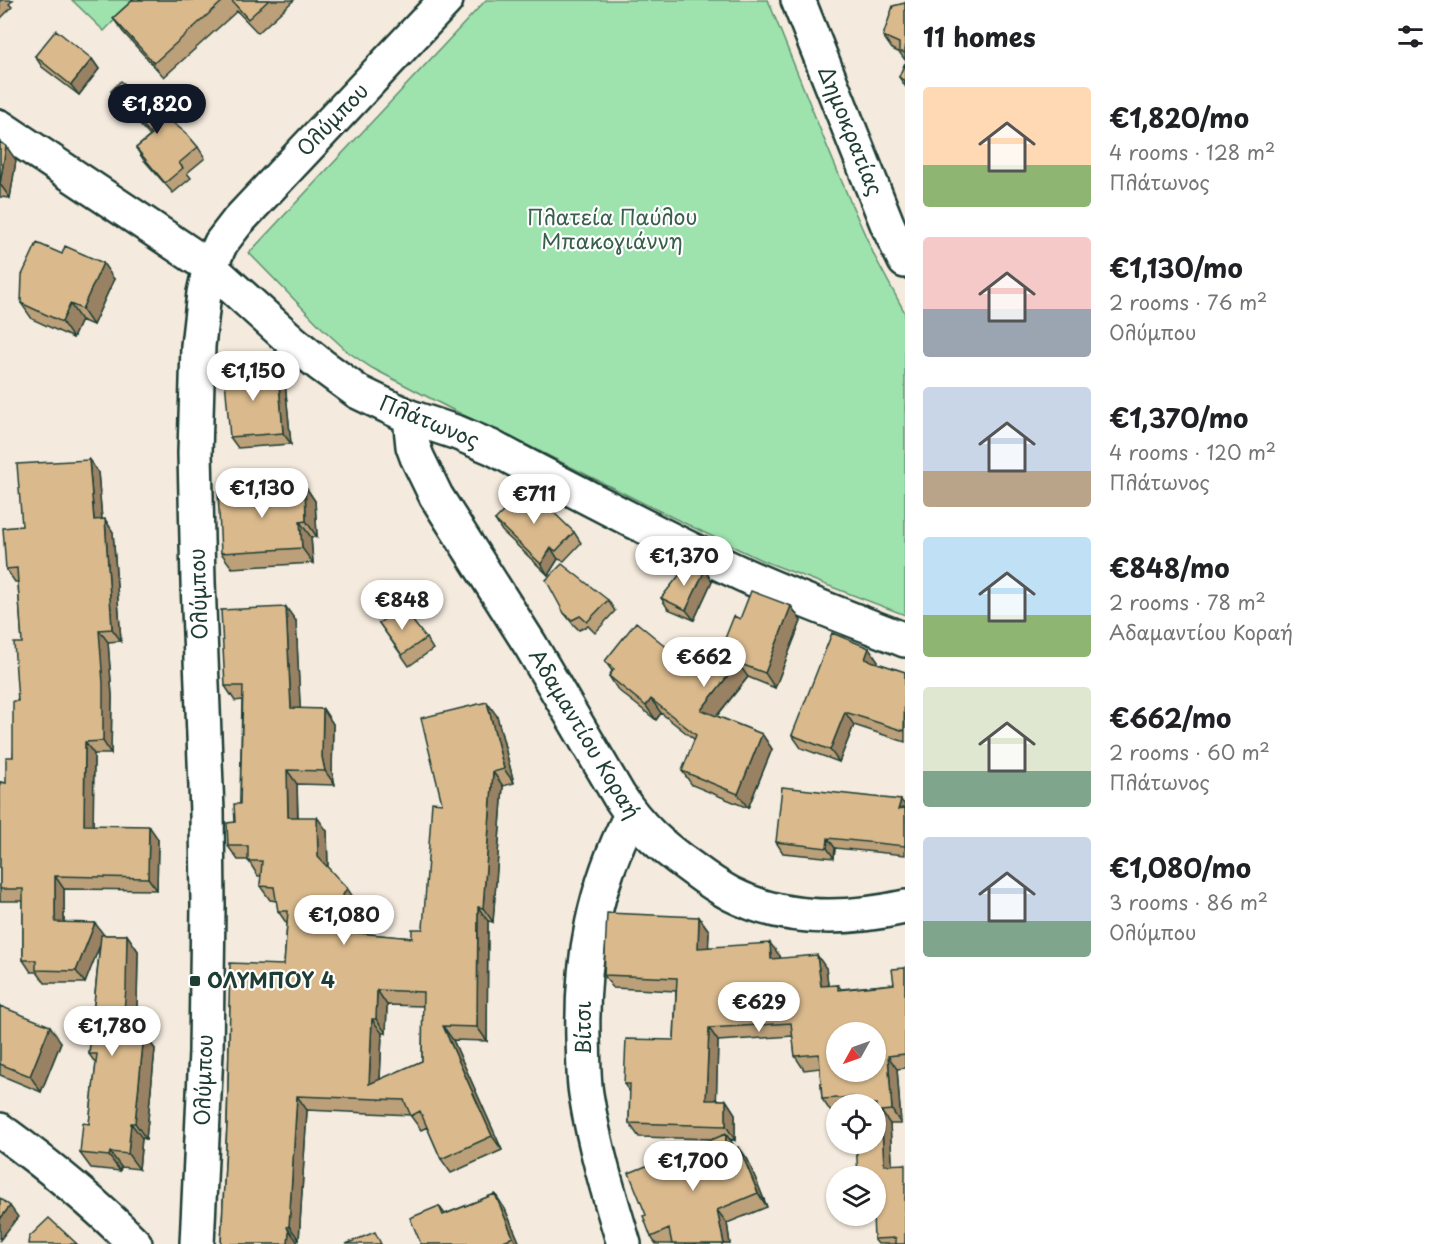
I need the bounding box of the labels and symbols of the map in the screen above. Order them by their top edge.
street label: Δημοκρατίας [811,61,892,200]
street label: Ολύμπου [288,75,375,163]
pin: €1,820 [108,84,206,135]
park label: Πλατεία Παύλου Μπακογιάννη [527,200,697,256]
pin: €1,150 [204,351,302,402]
street label: Πλάτωνος [375,386,485,455]
pin: €1,130 [213,468,311,519]
pin: €711 [498,474,570,525]
pin: €1,370 [635,536,733,587]
street label: Ολύμπου [179,548,215,640]
pin: €848 [366,580,438,631]
pin: €662 [668,637,740,688]
street label: Αδαμαντίου Κοραή [522,642,649,824]
pin: €1,080 [295,895,393,946]
place label: ΟΛΥΜΠΟΥ 4 [207,963,335,995]
marker: ΟΛΥΜΠΟΥ 4 [188,974,202,988]
pin: €629 [723,982,795,1033]
street label: Βίτσι [566,1001,598,1055]
pin: €1,780 [63,1006,161,1057]
north arrow [826,1022,886,1082]
street label: Ολύμπου [184,1034,220,1126]
pin: €1,700 [644,1141,742,1192]

